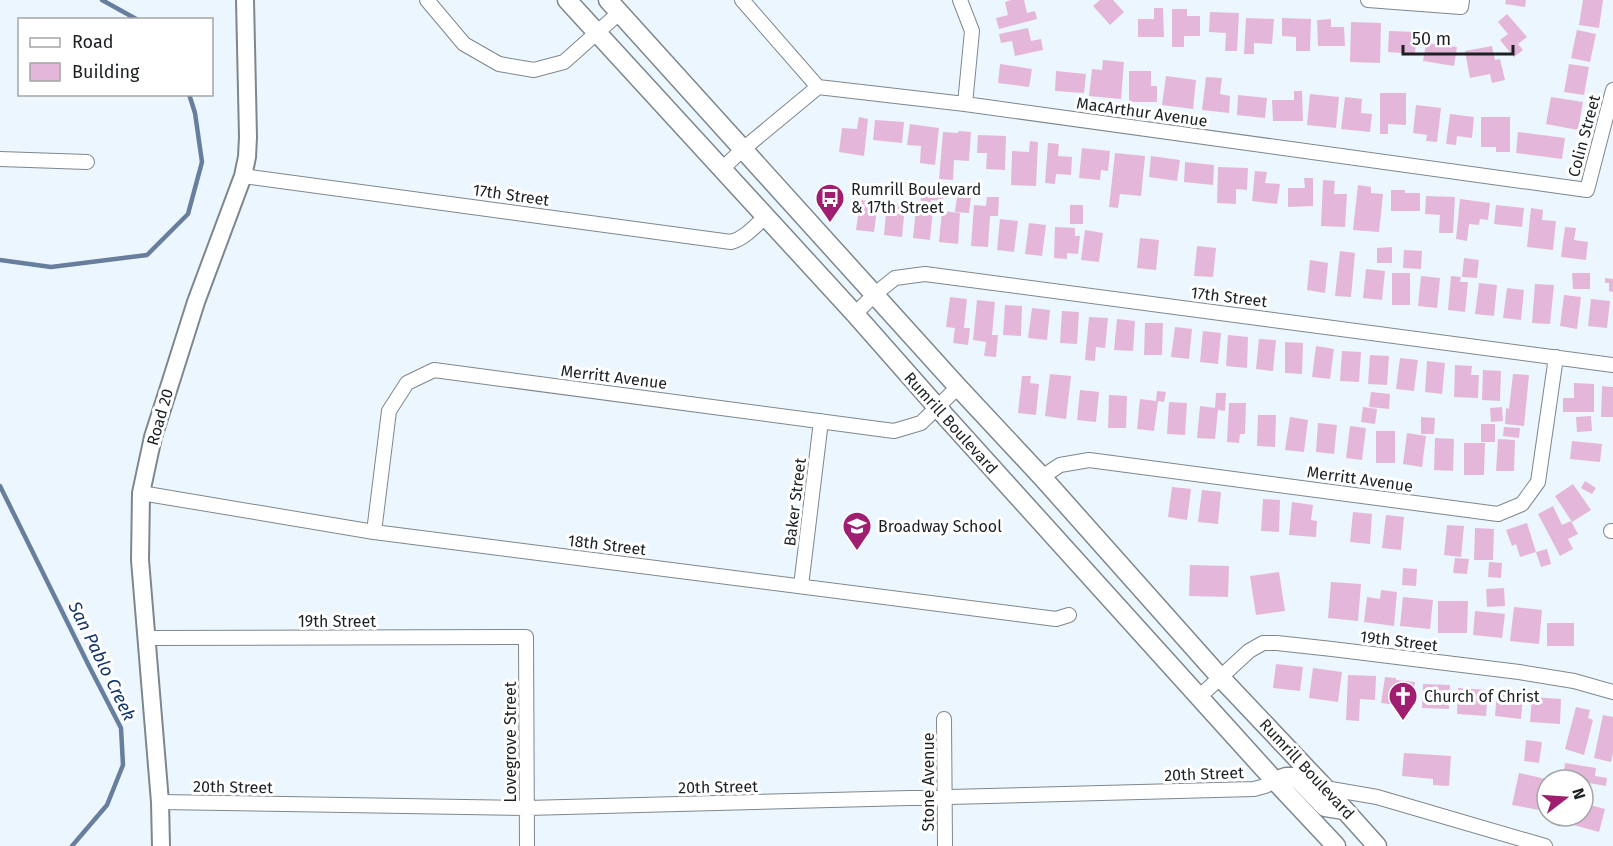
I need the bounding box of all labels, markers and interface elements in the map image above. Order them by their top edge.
legend [18,18,213,96]
scale bar [1403,18,1512,56]
text: 50 m [1412,28,1451,50]
text: Road [72,31,114,53]
text: Building [72,61,140,83]
street label: MacArthur Avenue [1075,93,1209,131]
street label: Colin Street [1564,93,1604,179]
street label: 17th Street [472,180,551,210]
place label: Rumrill Boulevard & 17th Street [851,180,981,217]
bus stop icon: Rumrill Boulevard & 17th Street [814,182,846,224]
street label: 17th Street [1190,283,1269,311]
street label: Merritt Avenue [560,361,668,393]
street label: Rumrill Boulevard [900,368,1002,478]
street label: Road 20 [143,386,177,447]
street label: Baker Street [780,456,810,547]
street label: Merritt Avenue [1306,462,1414,496]
school or university icon: Broadway School [841,510,873,552]
place label: Broadway School [878,517,1002,536]
street label: 18th Street [567,531,647,559]
water label: San Pablo Creek [63,597,140,724]
street label: 19th Street [298,612,376,631]
street label: 19th Street [1359,627,1439,655]
church icon: Church of Christ [1387,680,1419,722]
street label: Lovegrove Street [501,681,520,802]
place label: Church of Christ [1424,687,1540,706]
street label: Rumrill Boulevard [1256,715,1358,823]
street label: Stone Avenue [919,732,938,832]
street label: 20th Street [1164,763,1244,785]
north arrow [1535,768,1595,828]
street label: 20th Street [193,777,273,797]
street label: 20th Street [678,777,758,797]
text: N [1568,786,1590,802]

